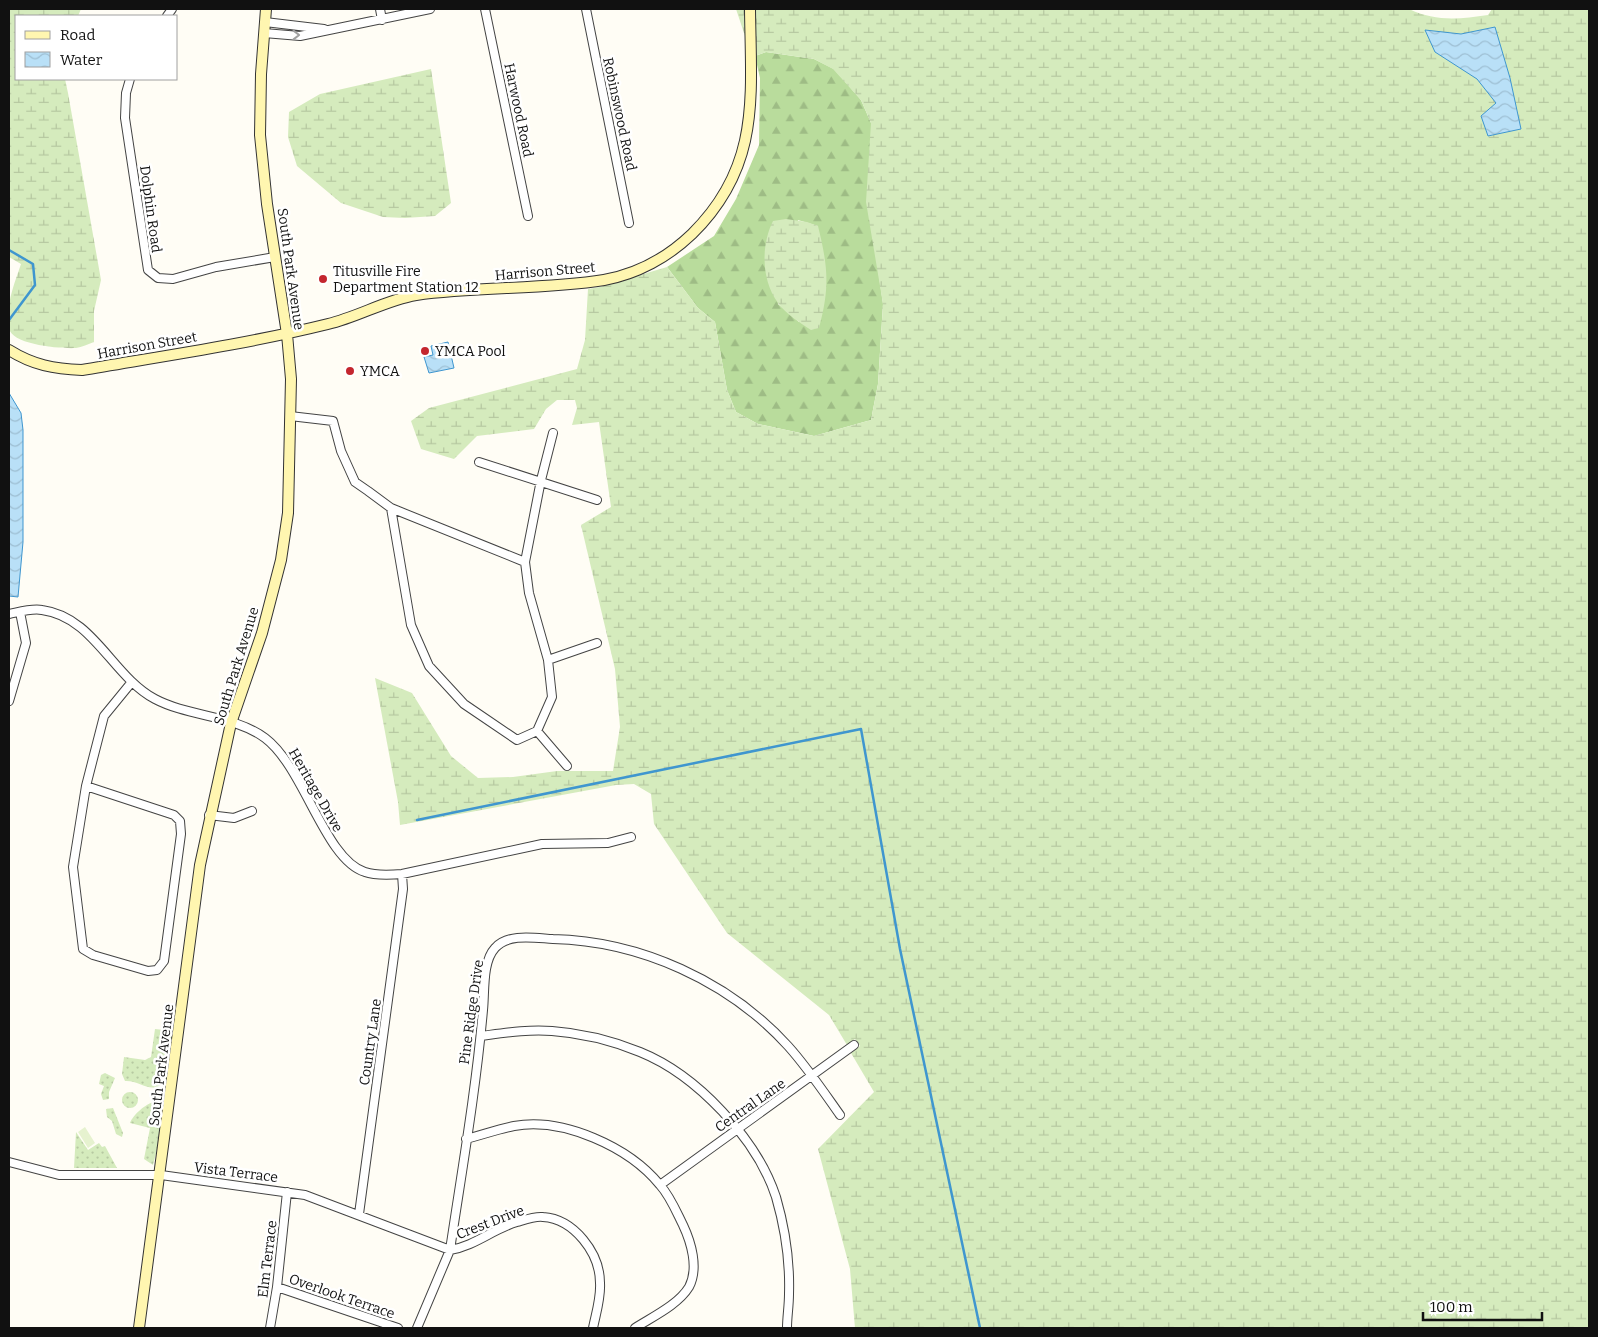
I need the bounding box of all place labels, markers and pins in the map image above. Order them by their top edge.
place label: Titusville Fire Department Station 12 [333,263,479,296]
marker: Titusville Fire Department Station 12 [317,273,329,285]
place label: YMCA Pool [435,343,506,360]
marker: YMCA Pool [419,345,431,357]
place label: YMCA [360,363,400,380]
marker: YMCA [344,365,356,377]

